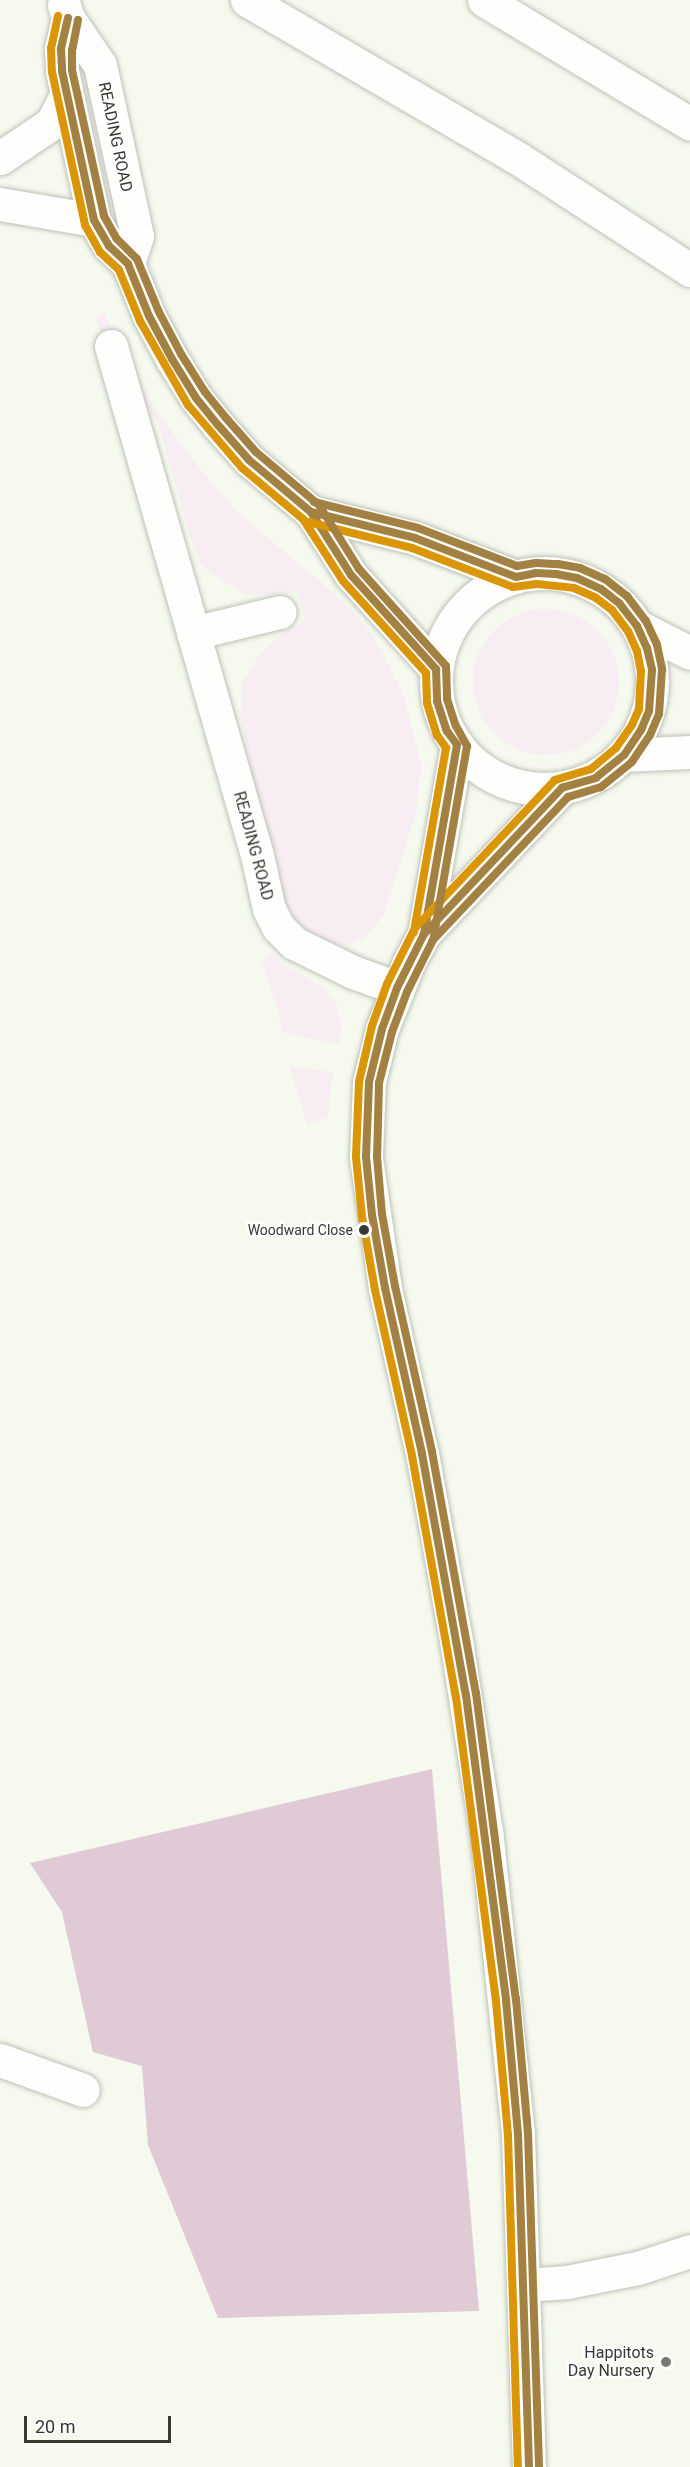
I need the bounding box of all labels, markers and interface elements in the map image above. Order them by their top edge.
street label: READING ROAD [94,80,136,194]
street label: READING ROAD [229,789,277,903]
place label: Woodward Close [248,1222,353,1238]
marker: Woodward Close [358,1224,370,1236]
place label: Happitots Day Nursery [568,2343,654,2381]
marker: Happitots Day Nursery [659,2355,673,2369]
scale bar [27,2404,174,2442]
text: 20 m [35,2416,75,2437]

